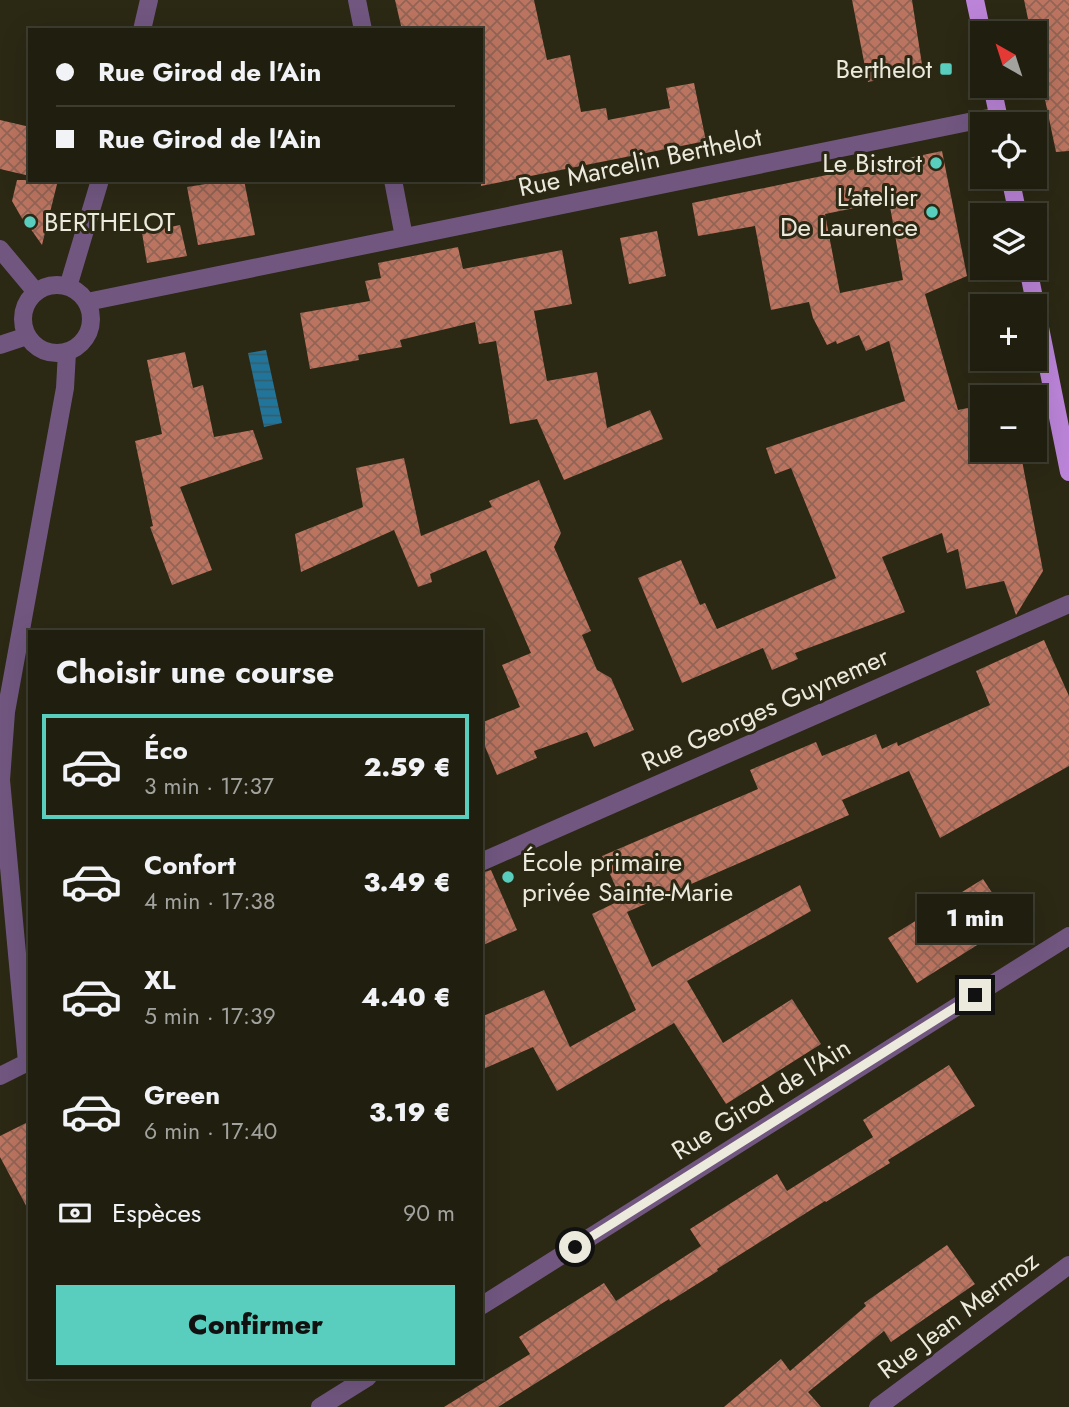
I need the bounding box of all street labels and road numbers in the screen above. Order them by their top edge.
street label: Rue Marcelin Berthelot [515,117,766,206]
street label: Rue Georges Guynemer [635,637,895,781]
street label: Rue Girod de l'Ain [664,1029,858,1169]
street label: Rue Jean Mermoz [870,1242,1046,1388]

